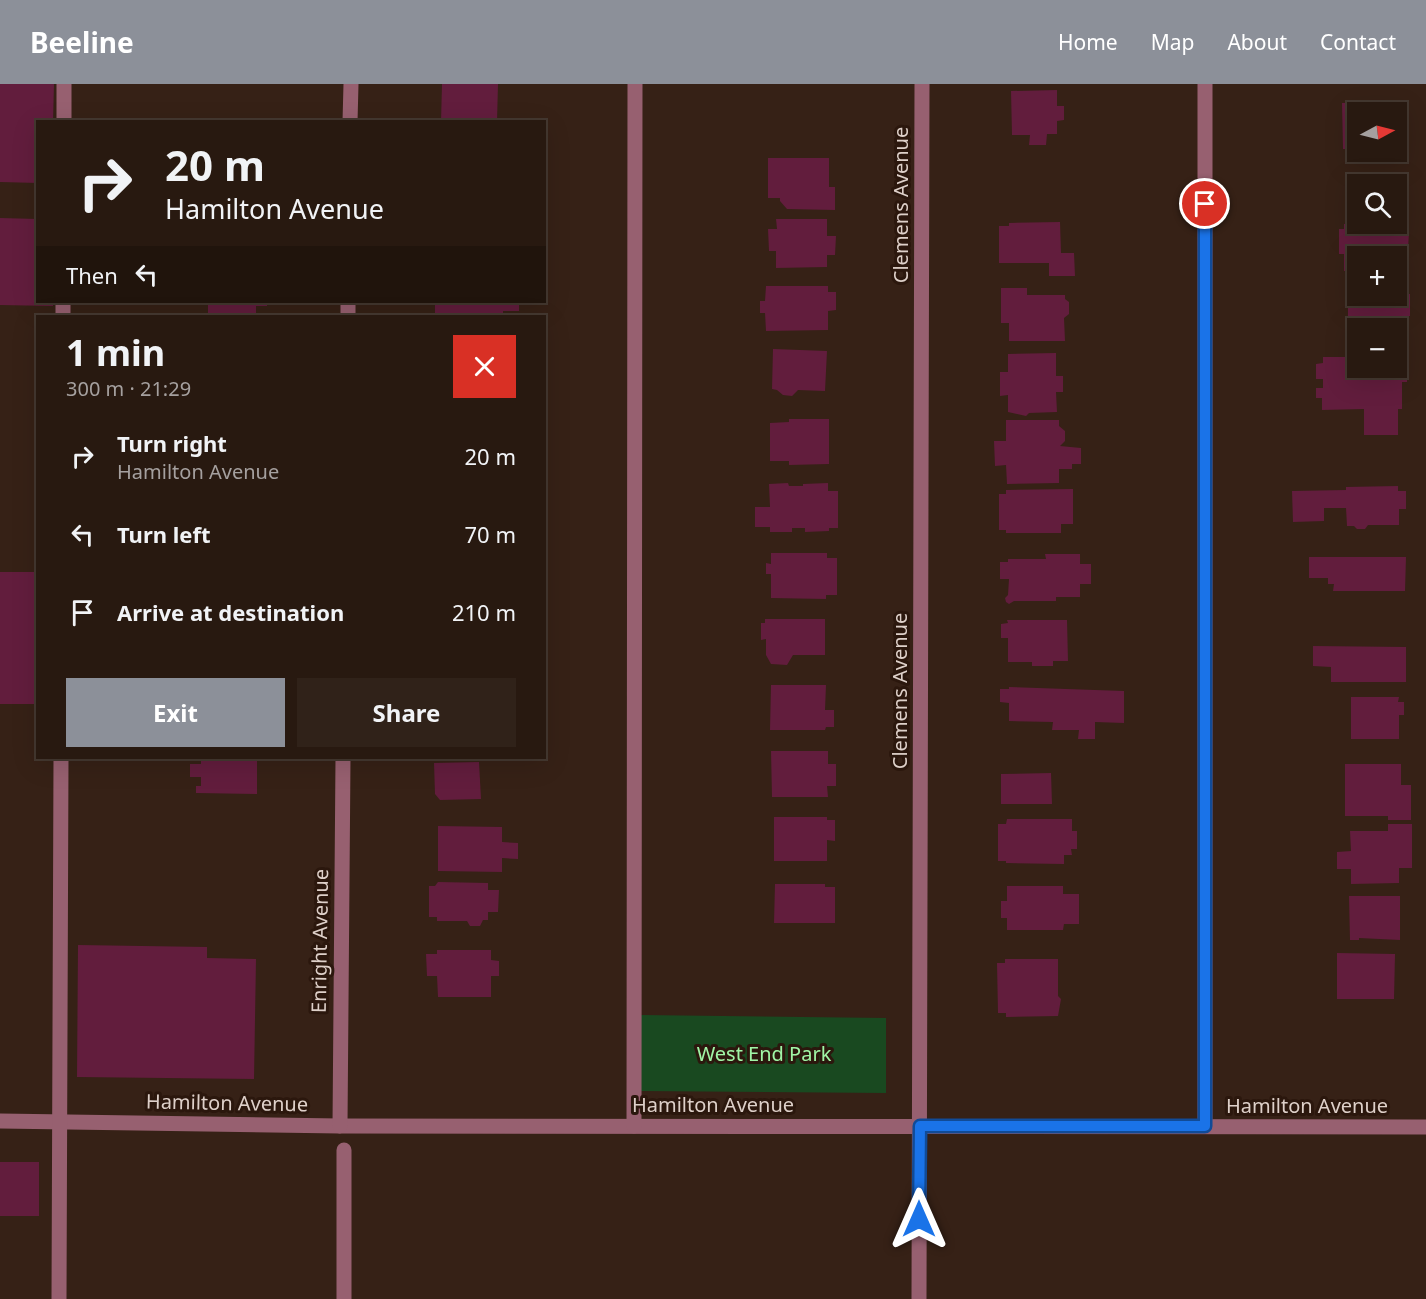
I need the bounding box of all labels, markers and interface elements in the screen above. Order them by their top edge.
text: Beeline [30,23,134,61]
text: Home [1058,28,1118,56]
text: Map [1151,28,1194,56]
text: About [1227,28,1287,56]
text: Contact [1320,28,1396,56]
north arrow [1347,102,1407,162]
map controls [1347,102,1407,378]
street label: Clemens Avenue [887,127,914,283]
text: 20 m [165,136,265,193]
icon: right [66,144,144,222]
button: search [1347,174,1407,234]
pin [1179,178,1230,229]
icon: arrive [1188,187,1221,220]
text: Hamilton Avenue [165,190,384,227]
button: + [1347,246,1407,306]
icon: left [130,258,163,291]
text: Then [66,260,118,290]
button: − [1347,318,1407,378]
text: 1 min [66,328,165,377]
button: close [453,335,516,398]
text: 300 m · 21:29 [66,375,191,402]
text: Turn right [117,428,227,458]
icon: right [66,440,99,473]
text: 20 m [465,441,516,471]
text: Hamilton Avenue [117,458,279,485]
icon: left [66,518,99,551]
text: Turn left [117,519,211,549]
text: 70 m [465,519,516,549]
icon: arrive [66,596,99,629]
text: Arrive at destination [117,597,344,627]
text: 210 m [452,597,516,627]
street label: Clemens Avenue [886,613,913,769]
button: Exit [66,678,285,747]
button: Share [297,678,516,747]
street label: Enright Avenue [305,869,334,1013]
park label: West End Park [697,1040,832,1067]
street label: Hamilton Avenue [146,1088,308,1117]
street label: Hamilton Avenue [632,1091,794,1118]
street label: Hamilton Avenue [1226,1092,1388,1119]
position arrow [887,1187,951,1251]

